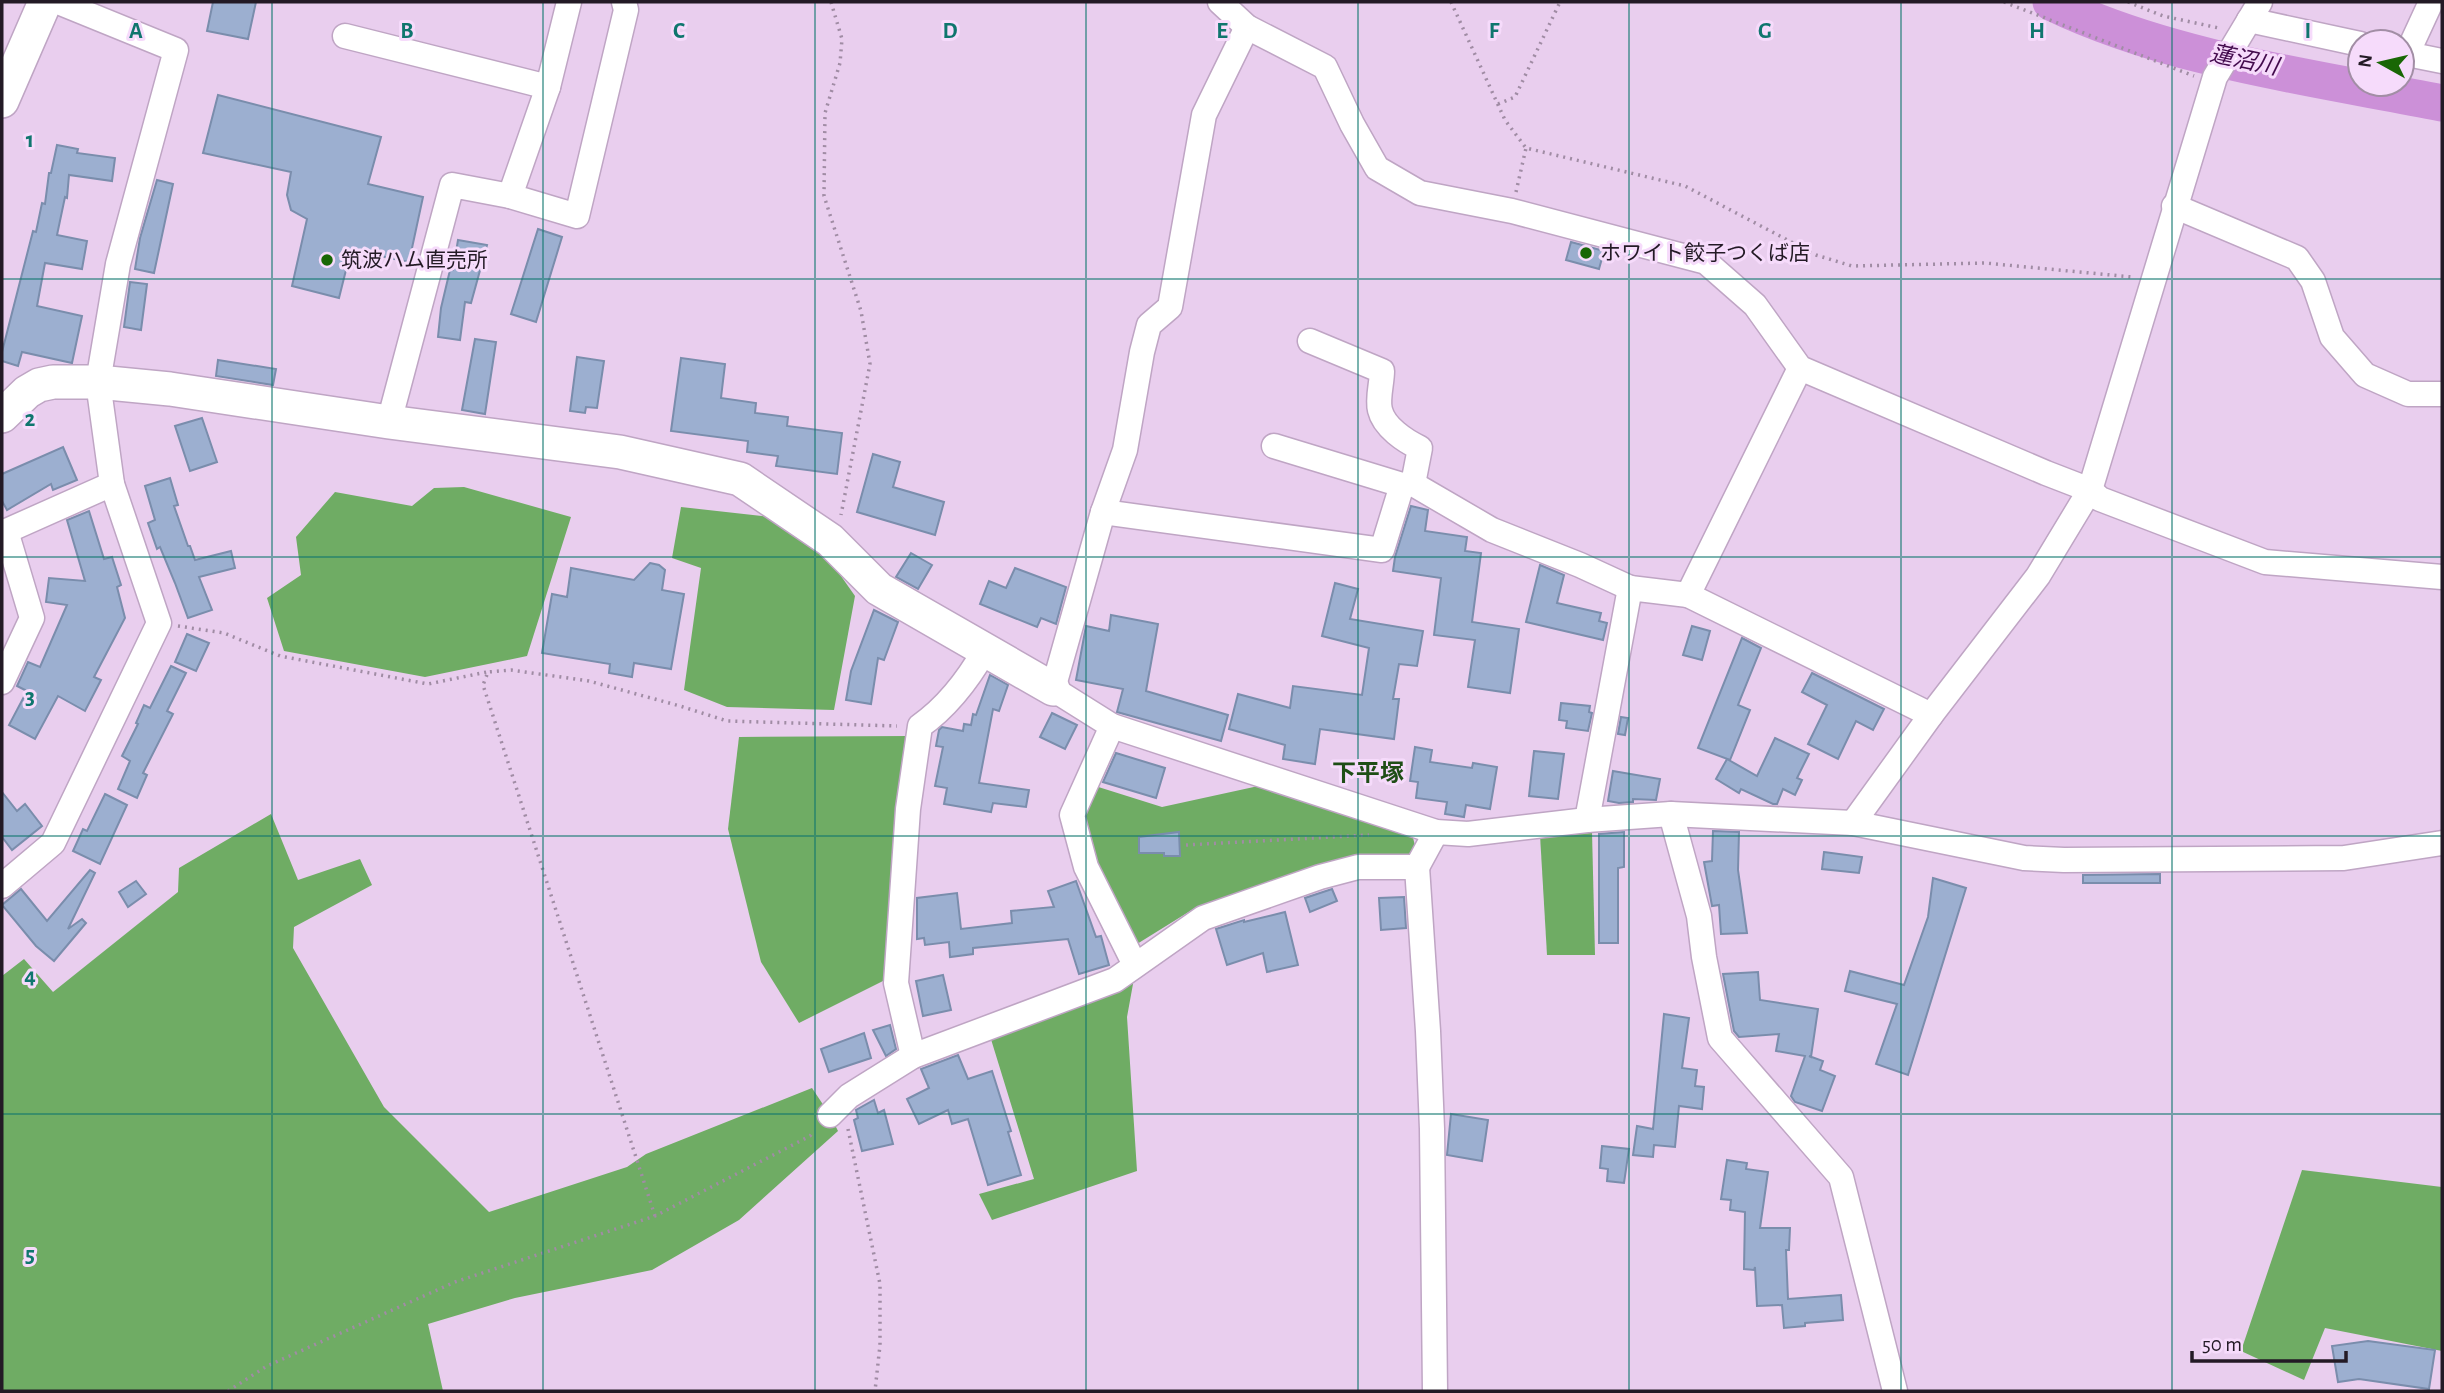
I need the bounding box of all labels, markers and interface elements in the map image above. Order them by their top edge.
text: A [129,20,143,43]
text: B [400,20,414,43]
text: C [673,20,685,43]
text: D [942,20,958,43]
text: E [1216,20,1228,43]
text: F [1489,20,1500,43]
text: G [1758,20,1772,43]
text: H [2029,20,2045,43]
text: I [2305,20,2311,43]
north arrow [2346,28,2416,98]
water label: 蓮沼川 [2208,41,2283,80]
text: N [2355,53,2376,69]
text: 1 [26,129,34,152]
place label: ホワイト餃子つくば店 [1600,242,1810,264]
marker: ホワイト餃子つくば店 [1578,245,1594,261]
place label: 筑波ハム直売所 [341,249,488,271]
marker: 筑波ハム直売所 [319,252,335,268]
text: 2 [25,408,36,431]
text: 3 [25,686,35,709]
district label: 下平塚 [1332,760,1404,786]
text: 4 [24,965,36,988]
text: 5 [25,1244,35,1267]
scale bar [2192,1320,2346,1364]
text: 50 m [2202,1334,2242,1355]

